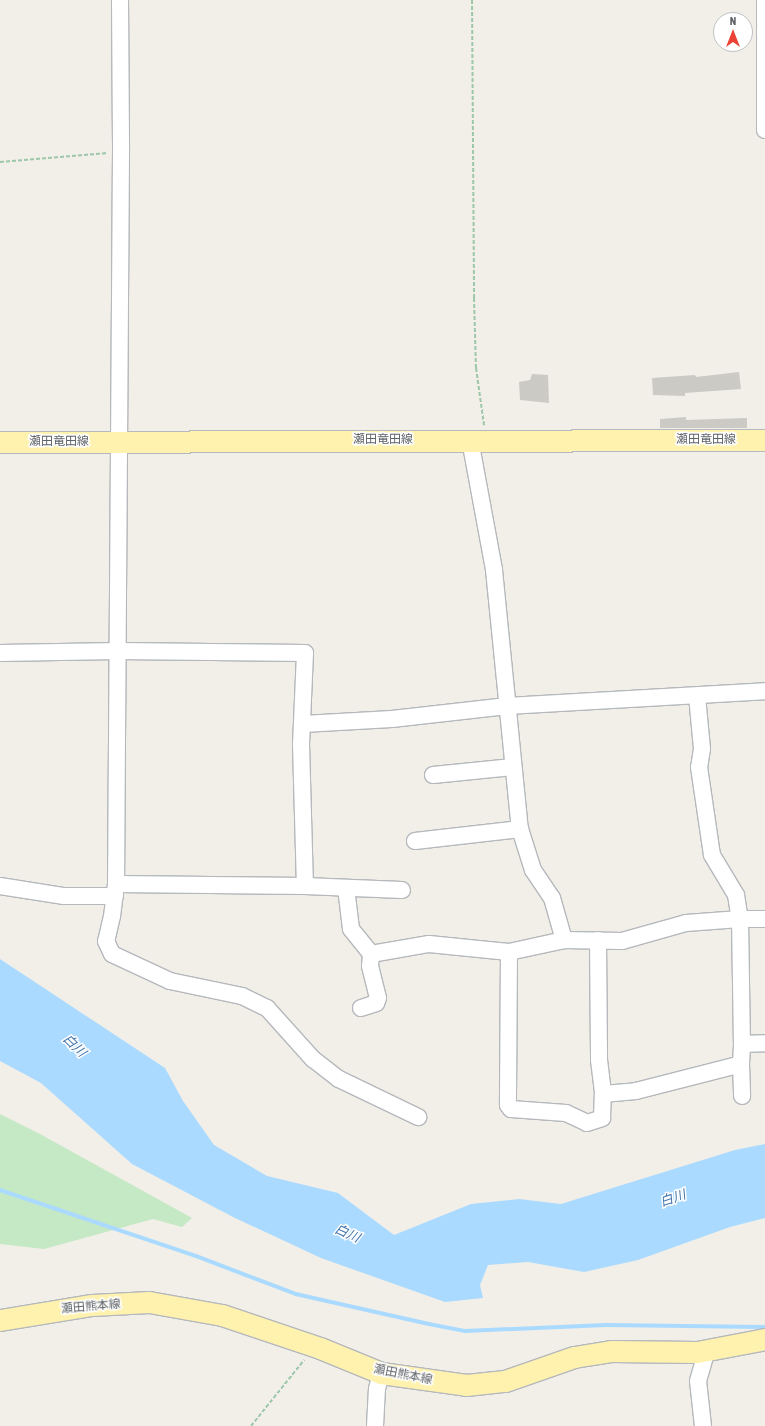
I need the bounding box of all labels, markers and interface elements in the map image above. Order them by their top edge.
north arrow [713,12,753,52]
text: N [730,15,736,27]
street label: 瀬田竜田線 [353,433,413,447]
street label: 瀬田竜田線 [676,433,736,447]
street label: 瀬田竜田線 [29,435,89,449]
water label: 白川 [59,1031,89,1061]
water label: 白川 [658,1187,688,1211]
water label: 白川 [332,1222,362,1246]
street label: 瀬田熊本線 [60,1297,122,1317]
street label: 瀬田熊本線 [372,1362,434,1388]

